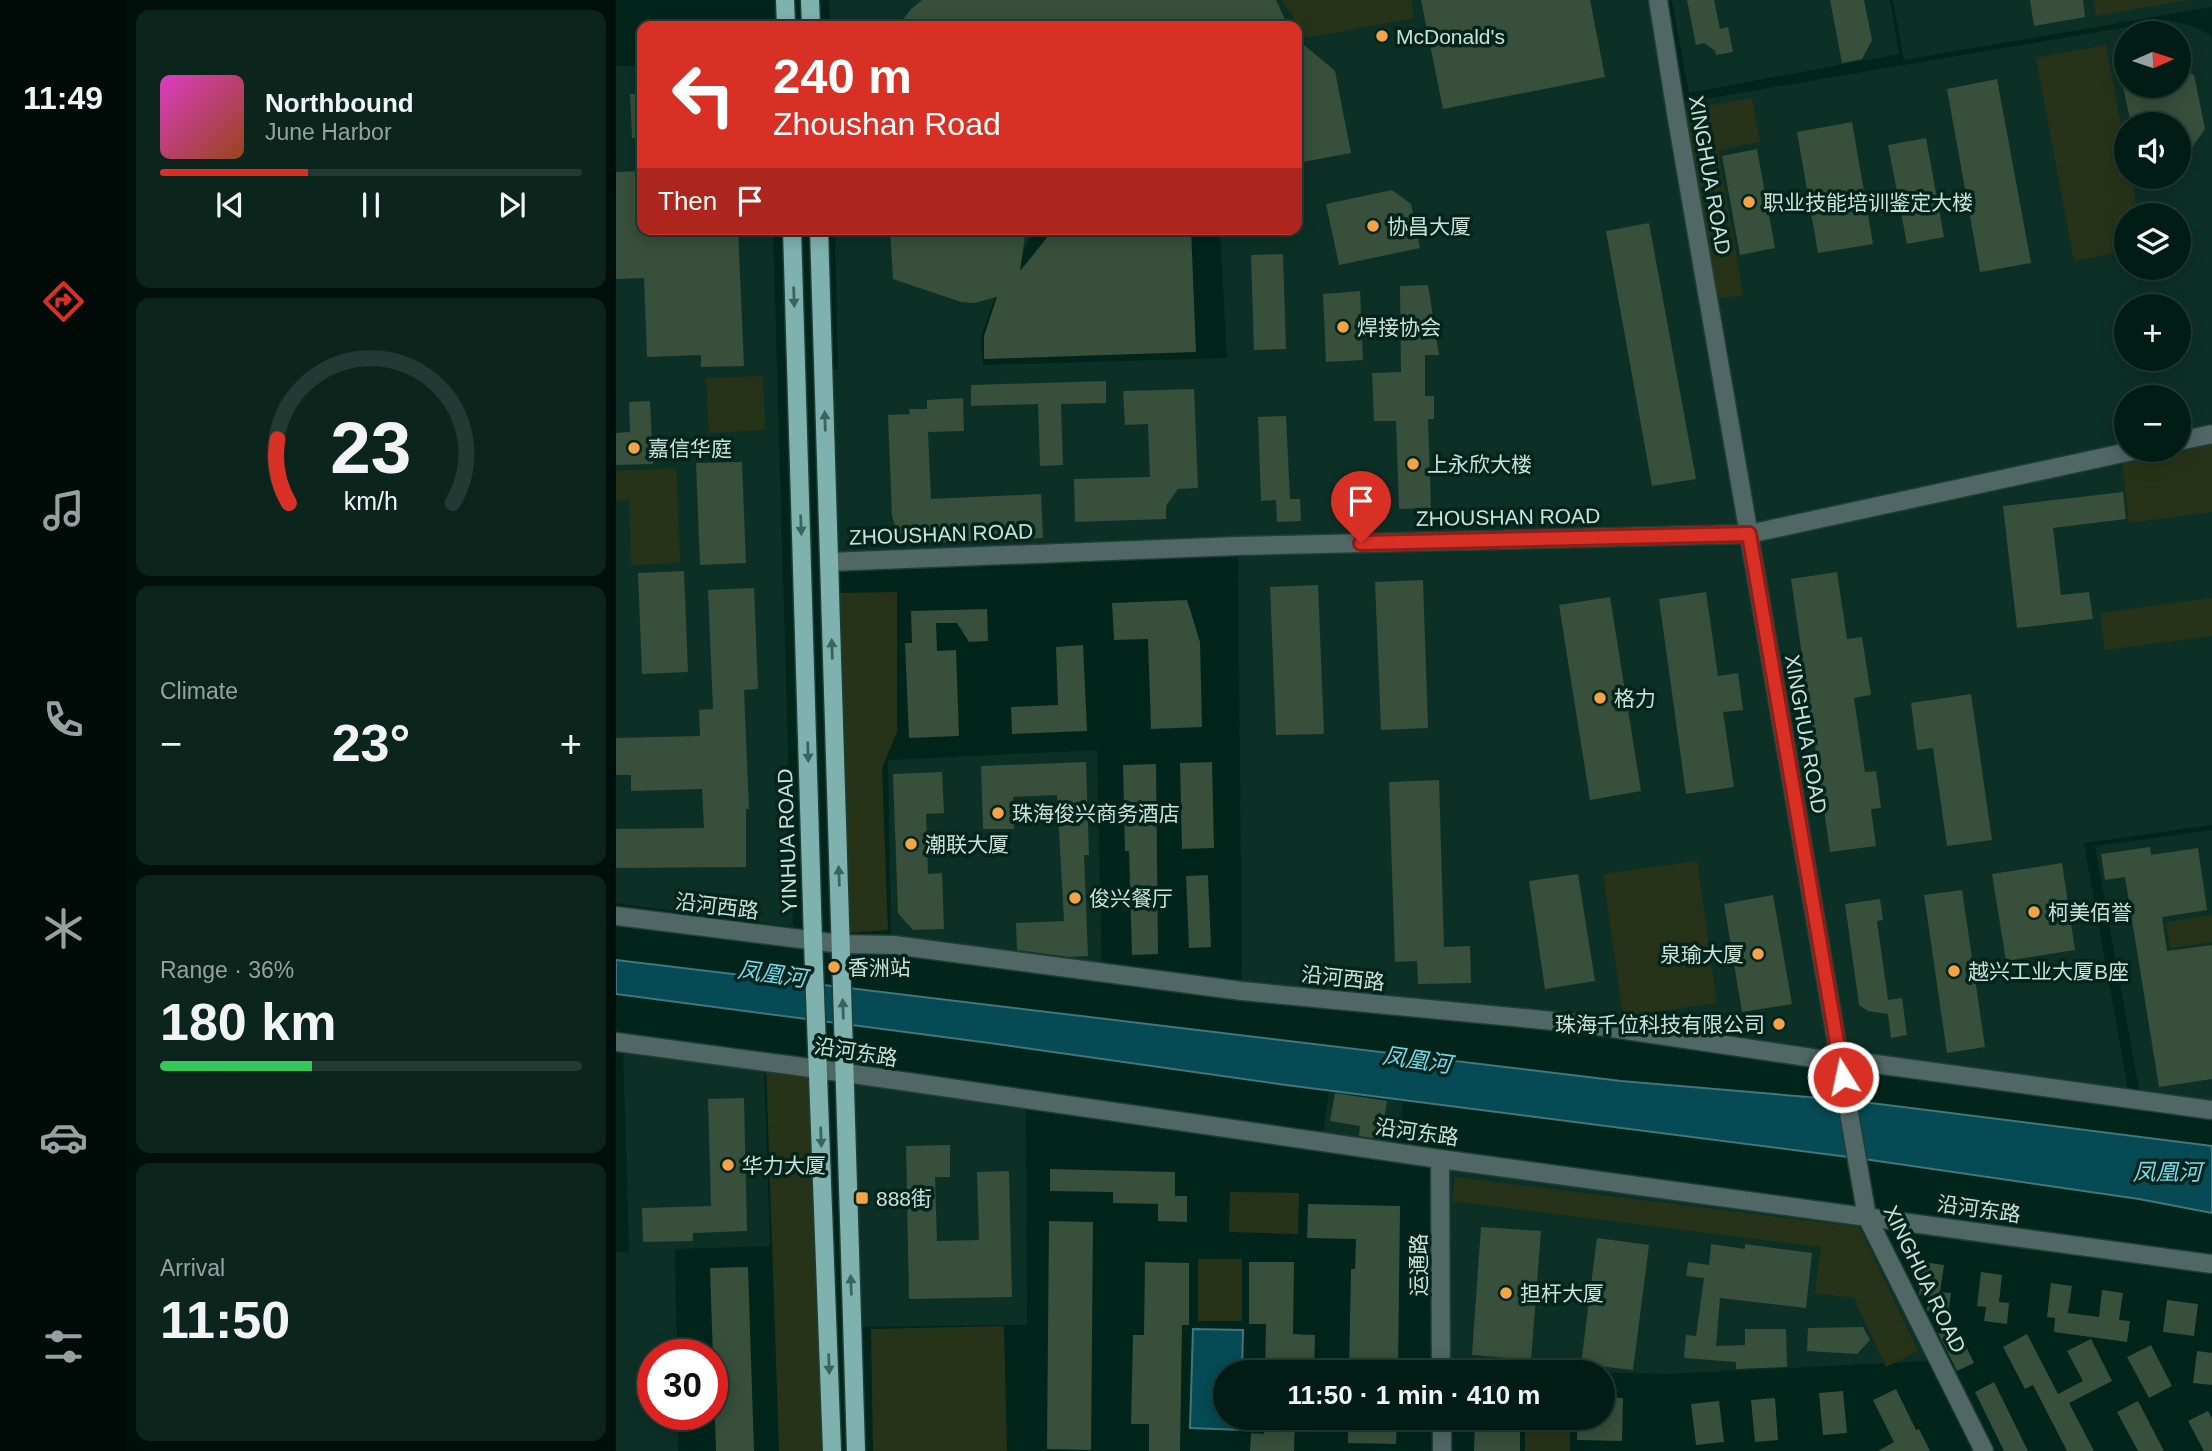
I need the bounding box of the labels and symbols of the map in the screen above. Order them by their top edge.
north arrow [2114,21,2191,98]
place label: McDonald's [1396,25,1505,48]
marker: McDonald's [1374,28,1390,44]
street label: XINGHUA ROAD [1685,94,1735,256]
place label: 职业技能培训鉴定大楼 [1763,191,1973,214]
marker: 职业技能培训鉴定大楼 [1741,194,1757,210]
place label: 协昌大厦 [1387,215,1471,238]
marker: 协昌大厦 [1365,218,1381,234]
one-way arrow [788,287,800,309]
place label: 焊接协会 [1357,316,1441,339]
marker: 焊接协会 [1335,319,1351,335]
one-way arrow [819,410,830,432]
place label: 嘉信华庭 [648,437,732,460]
marker: 嘉信华庭 [626,440,642,456]
place label: 上永欣大楼 [1427,453,1532,476]
marker: 上永欣大楼 [1405,456,1421,472]
pin [1331,471,1391,543]
street label: ZHOUSHAN ROAD [1416,504,1600,530]
one-way arrow [795,514,806,536]
street label: ZHOUSHAN ROAD [848,519,1034,549]
one-way arrow [826,638,837,660]
street label: XINGHUA ROAD [1781,653,1831,815]
place label: 格力 [1614,687,1656,710]
marker: 格力 [1592,690,1608,706]
one-way arrow [802,742,813,764]
street label: YINHUA ROAD [773,768,801,914]
place label: 珠海俊兴商务酒店 [1012,802,1180,825]
marker: 珠海俊兴商务酒店 [990,805,1006,821]
place label: 潮联大厦 [925,833,1009,856]
marker: 潮联大厦 [903,836,919,852]
one-way arrow [833,865,844,887]
place label: 俊兴餐厅 [1089,887,1173,910]
street label: 沿河西路 [674,889,760,923]
marker: 俊兴餐厅 [1067,890,1083,906]
place label: 柯美佰誉 [2048,901,2132,924]
marker: 柯美佰誉 [2026,904,2042,920]
place label: 泉瑜大厦 [1660,943,1744,966]
marker: 泉瑜大厦 [1750,946,1766,962]
water label: 凤凰河 [736,956,812,992]
place label: 香洲站 [848,956,911,979]
marker: 香洲站 [826,959,842,975]
place label: 越兴工业大厦B座 [1968,960,2129,983]
street label: 沿河西路 [1300,962,1386,994]
marker: 越兴工业大厦B座 [1946,963,1962,979]
one-way arrow [837,998,849,1020]
place label: 珠海千位科技有限公司 [1555,1013,1765,1036]
marker: 珠海千位科技有限公司 [1771,1016,1787,1032]
street label: 沿河东路 [813,1034,899,1070]
position arrow [1806,1040,1880,1114]
water label: 凤凰河 [1381,1042,1457,1078]
street label: 沿河东路 [1374,1115,1460,1149]
one-way arrow [815,1126,826,1148]
place label: 华力大厦 [742,1154,826,1177]
marker: 华力大厦 [720,1157,736,1173]
water label: 凤凰河 [2133,1159,2206,1185]
place label: 888街 [876,1187,932,1210]
marker: 888街 [854,1190,870,1206]
street label: 沿河东路 [1936,1192,2022,1226]
street label: XINGHUA ROAD [1879,1202,1971,1356]
street label: 运通路 [1407,1234,1430,1297]
one-way arrow [846,1274,857,1296]
place label: 担杆大厦 [1520,1282,1604,1305]
marker: 担杆大厦 [1498,1285,1514,1301]
speed limit sign: 30 [637,1339,728,1430]
one-way arrow [823,1354,835,1376]

